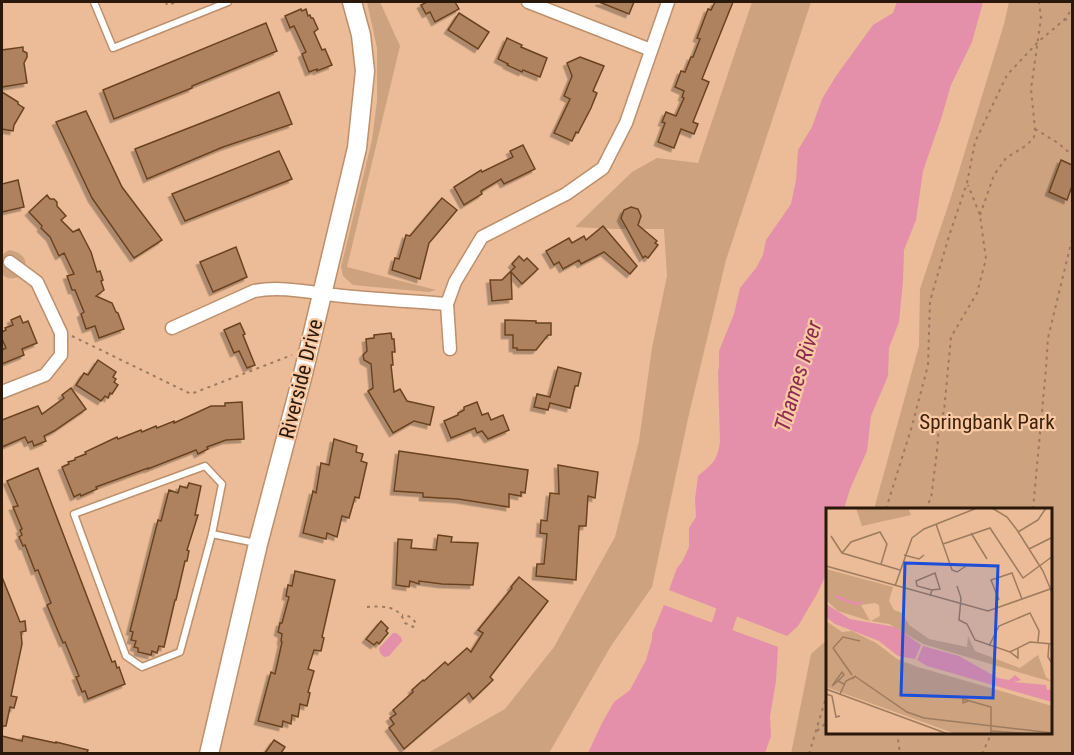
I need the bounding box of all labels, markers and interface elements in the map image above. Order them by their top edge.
street label: Riverside Drive [275,317,327,441]
water label: Thames River [769,317,827,434]
park label: Springbank Park [919,410,1055,434]
inset map [826,508,1053,734]

